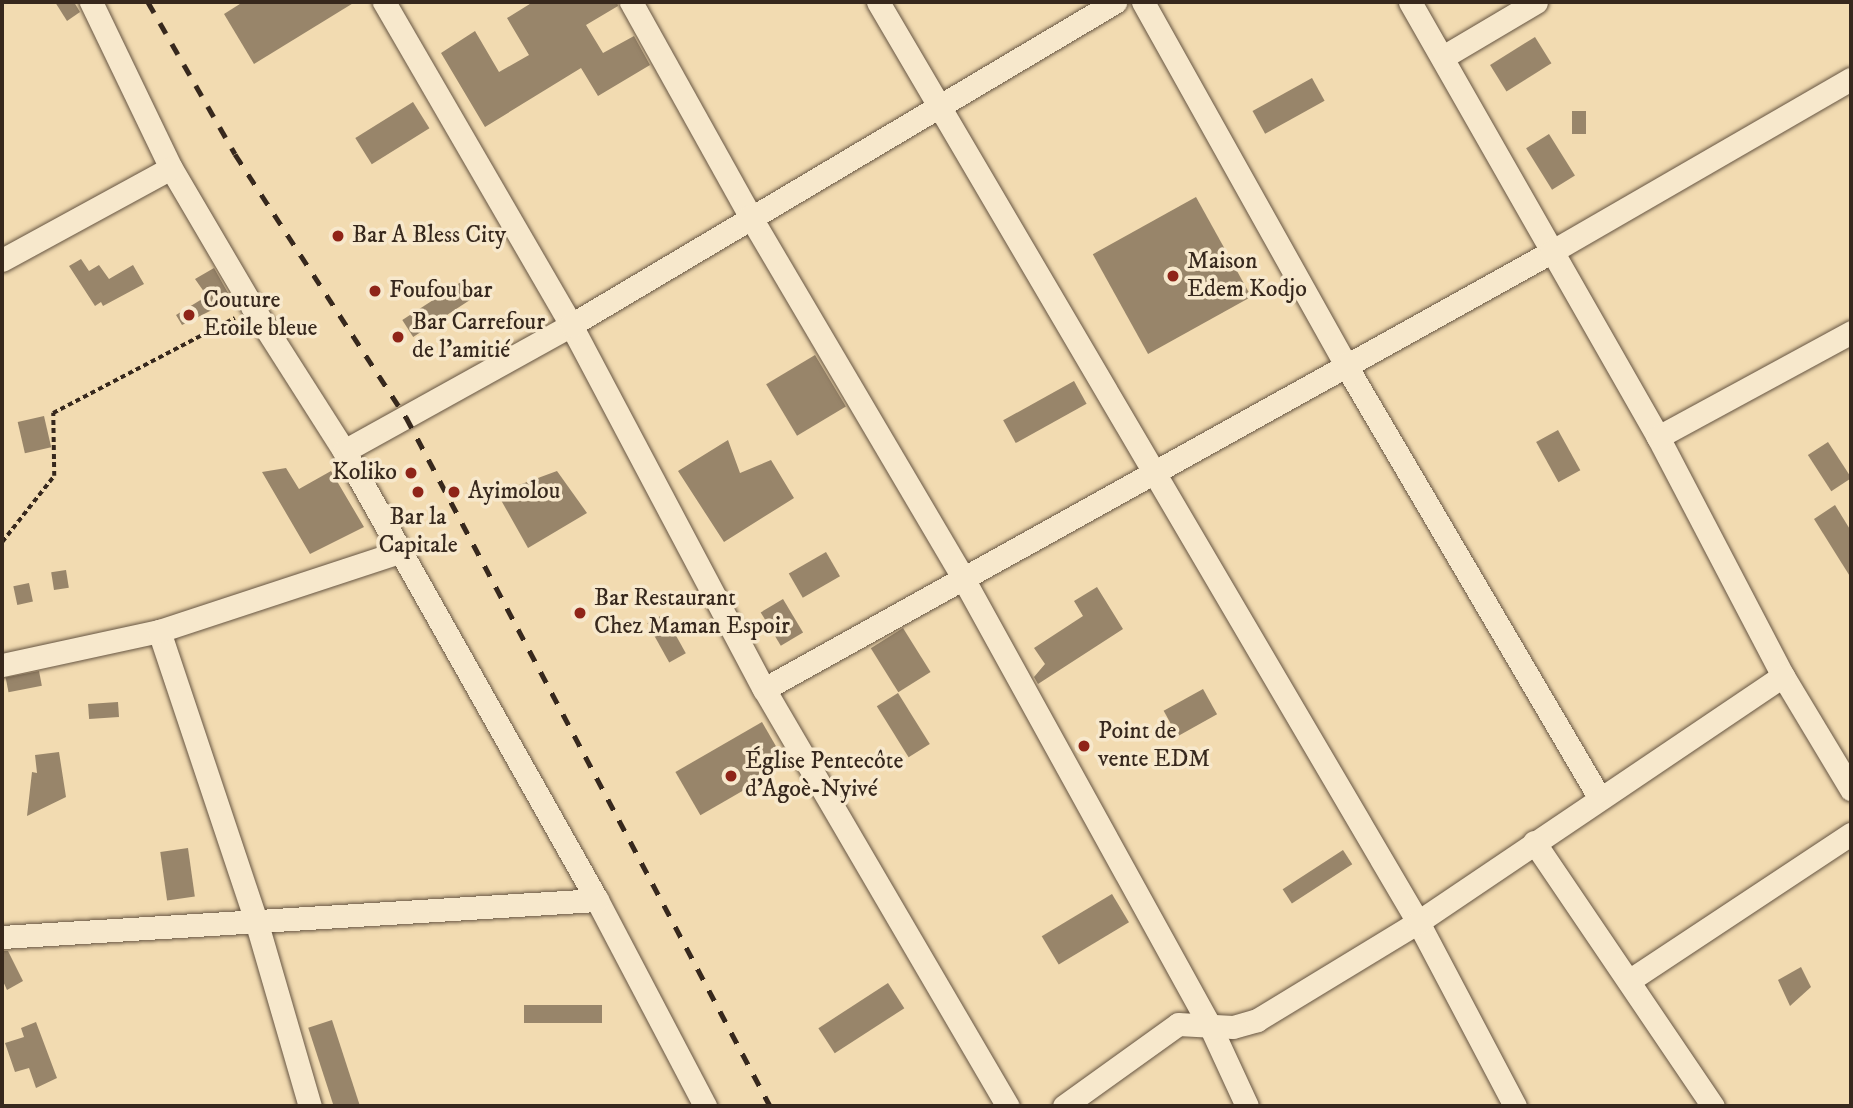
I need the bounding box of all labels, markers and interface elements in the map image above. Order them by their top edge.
place label: Bar A Bless City [352,222,506,250]
marker: Bar A Bless City [330,228,346,244]
place label: Maison Edem Kodjo [1187,248,1307,304]
marker: Maison Edem Kodjo [1165,268,1181,284]
place label: Foufou bar [389,277,492,305]
marker: Foufou bar [367,283,383,299]
place label: Couture Etoile bleue [203,287,317,343]
marker: Couture Etoile bleue [181,307,197,323]
place label: Bar Carrefour de l'amitié [412,309,545,365]
marker: Bar Carrefour de l'amitié [390,329,406,345]
place label: Koliko [332,459,397,487]
marker: Koliko [403,465,419,481]
place label: Ayimolou [468,478,560,506]
marker: Bar la Capitale [410,484,426,500]
marker: Ayimolou [446,484,462,500]
place label: Bar la Capitale [378,504,458,560]
place label: Bar Restaurant Chez Maman Espoir [594,585,790,641]
marker: Bar Restaurant Chez Maman Espoir [572,605,588,621]
place label: Point de vente EDM [1098,718,1210,774]
marker: Point de vente EDM [1076,738,1092,754]
place label: Église Pentecôte d'Agoè-Nyivé [745,748,903,804]
marker: Église Pentecôte d'Agoè-Nyivé [723,768,739,784]

